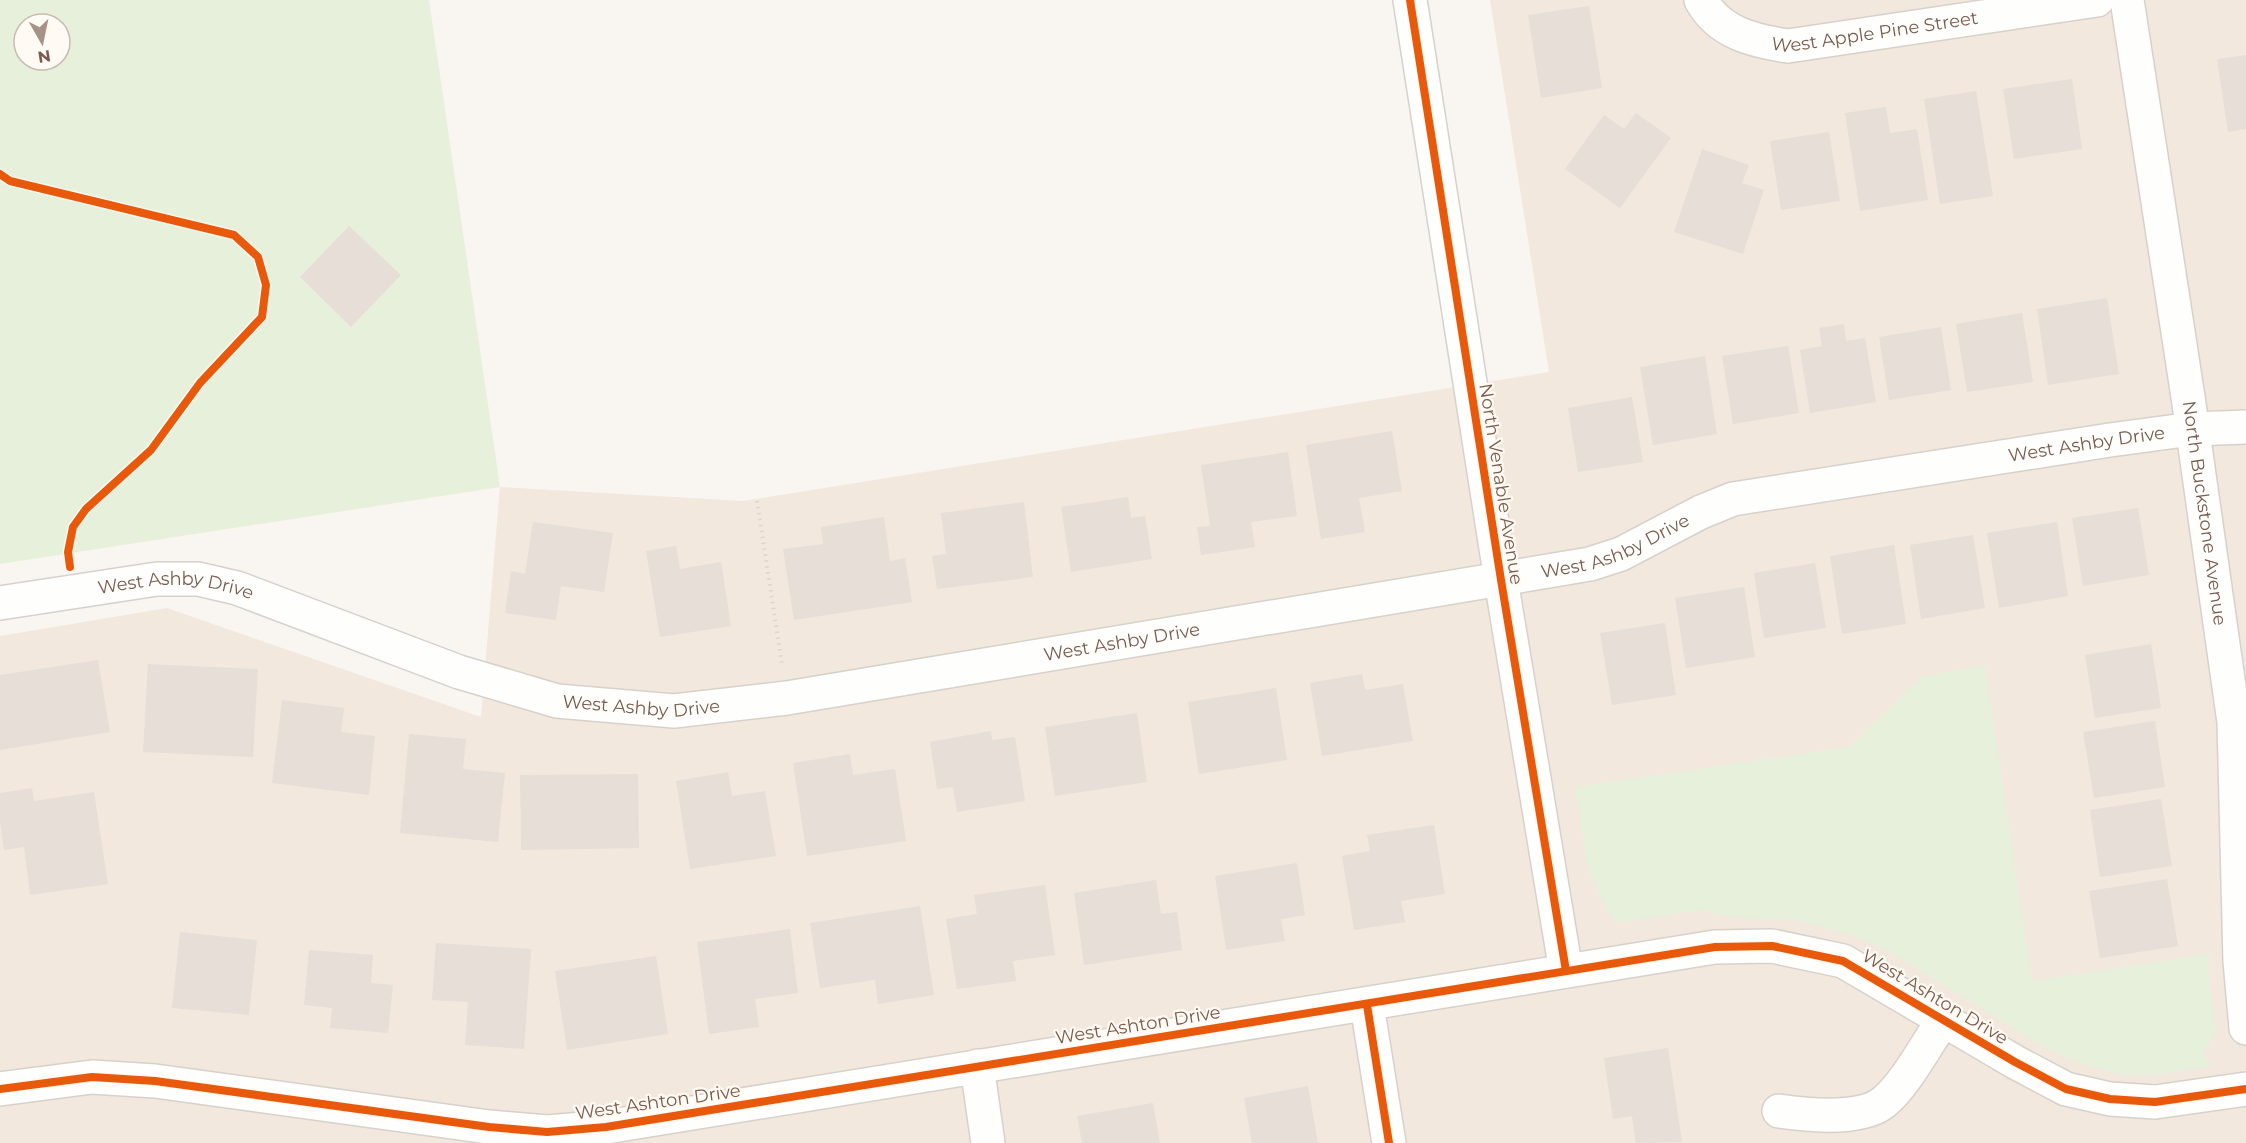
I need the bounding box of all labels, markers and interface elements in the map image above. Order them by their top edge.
street label: West Apple Pine Street [1770,7,1979,57]
north arrow [12,12,72,72]
text: N [36,46,52,67]
street label: North Venable Avenue [1474,382,1528,586]
street label: North Buckstone Avenue [2178,399,2231,627]
street label: West Ashby Drive [2007,422,2166,467]
street label: West Ashby Drive [1539,509,1693,583]
street label: West Ashby Drive [96,567,257,604]
street label: West Ashby Drive [1042,618,1202,666]
street label: West Ashby Drive [562,691,721,722]
street label: West Ashton Drive [1858,945,2012,1049]
street label: West Ashton Drive [1054,1001,1222,1049]
street label: West Ashton Drive [574,1079,742,1124]

